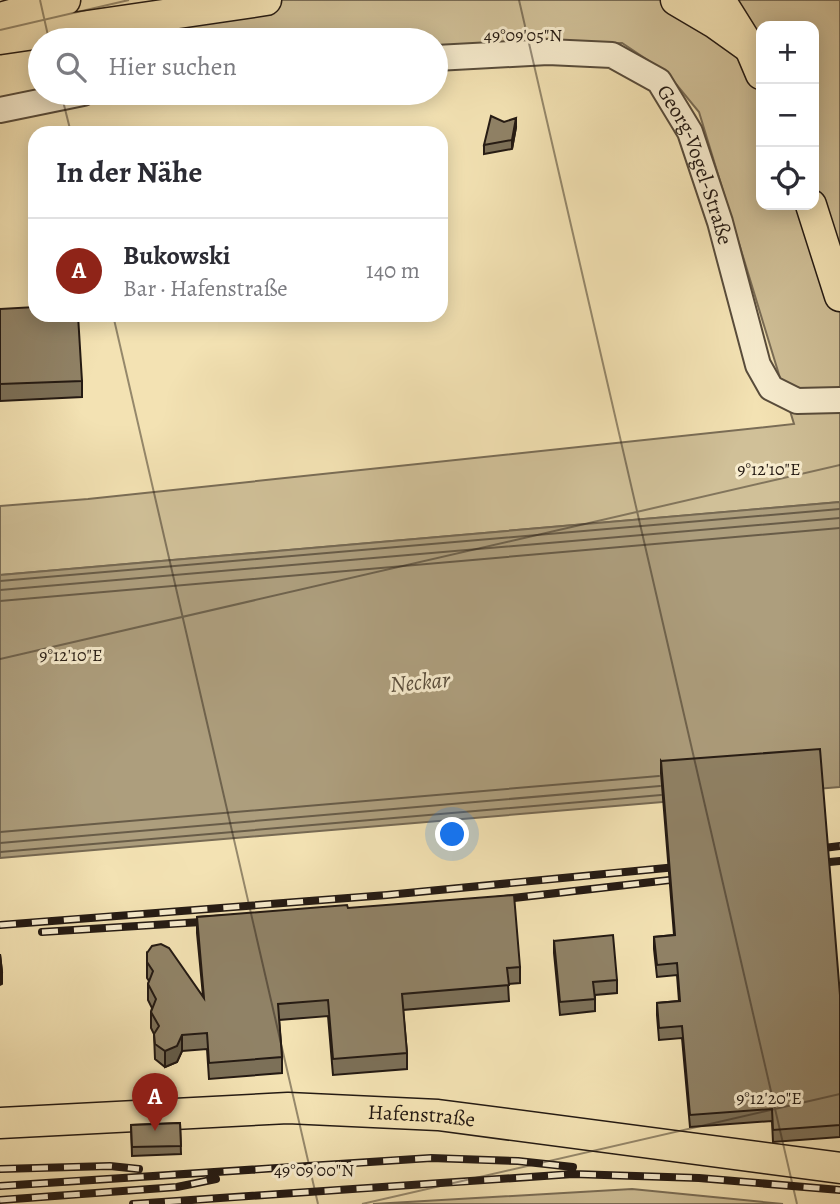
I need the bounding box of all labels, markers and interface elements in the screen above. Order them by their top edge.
map controls [756,21,819,210]
button: + [756,21,819,84]
text: 49°09'05"N [484,23,562,47]
search box [28,28,448,105]
icon: search [52,48,90,86]
text: Hier suchen [108,49,237,84]
street label: Georg-Vogel-Straße [651,79,739,248]
button: − [756,84,819,147]
button: locate [756,147,819,210]
text: In der Nähe [56,152,202,192]
text: Bukowski [123,238,230,273]
text: A [72,255,86,286]
text: 140 m [366,255,420,286]
text: Bar · Hafenstraße [123,273,288,304]
text: 9°12'10"E [737,457,801,481]
text: 9°12'10"E [39,643,103,667]
water label: Neckar [389,664,452,700]
your location [435,817,469,851]
pin: A [132,1073,178,1131]
text: 9°12'20"E [736,1086,802,1110]
street label: Hafenstraße [367,1098,477,1134]
text: 49°09'00"N [274,1158,354,1182]

